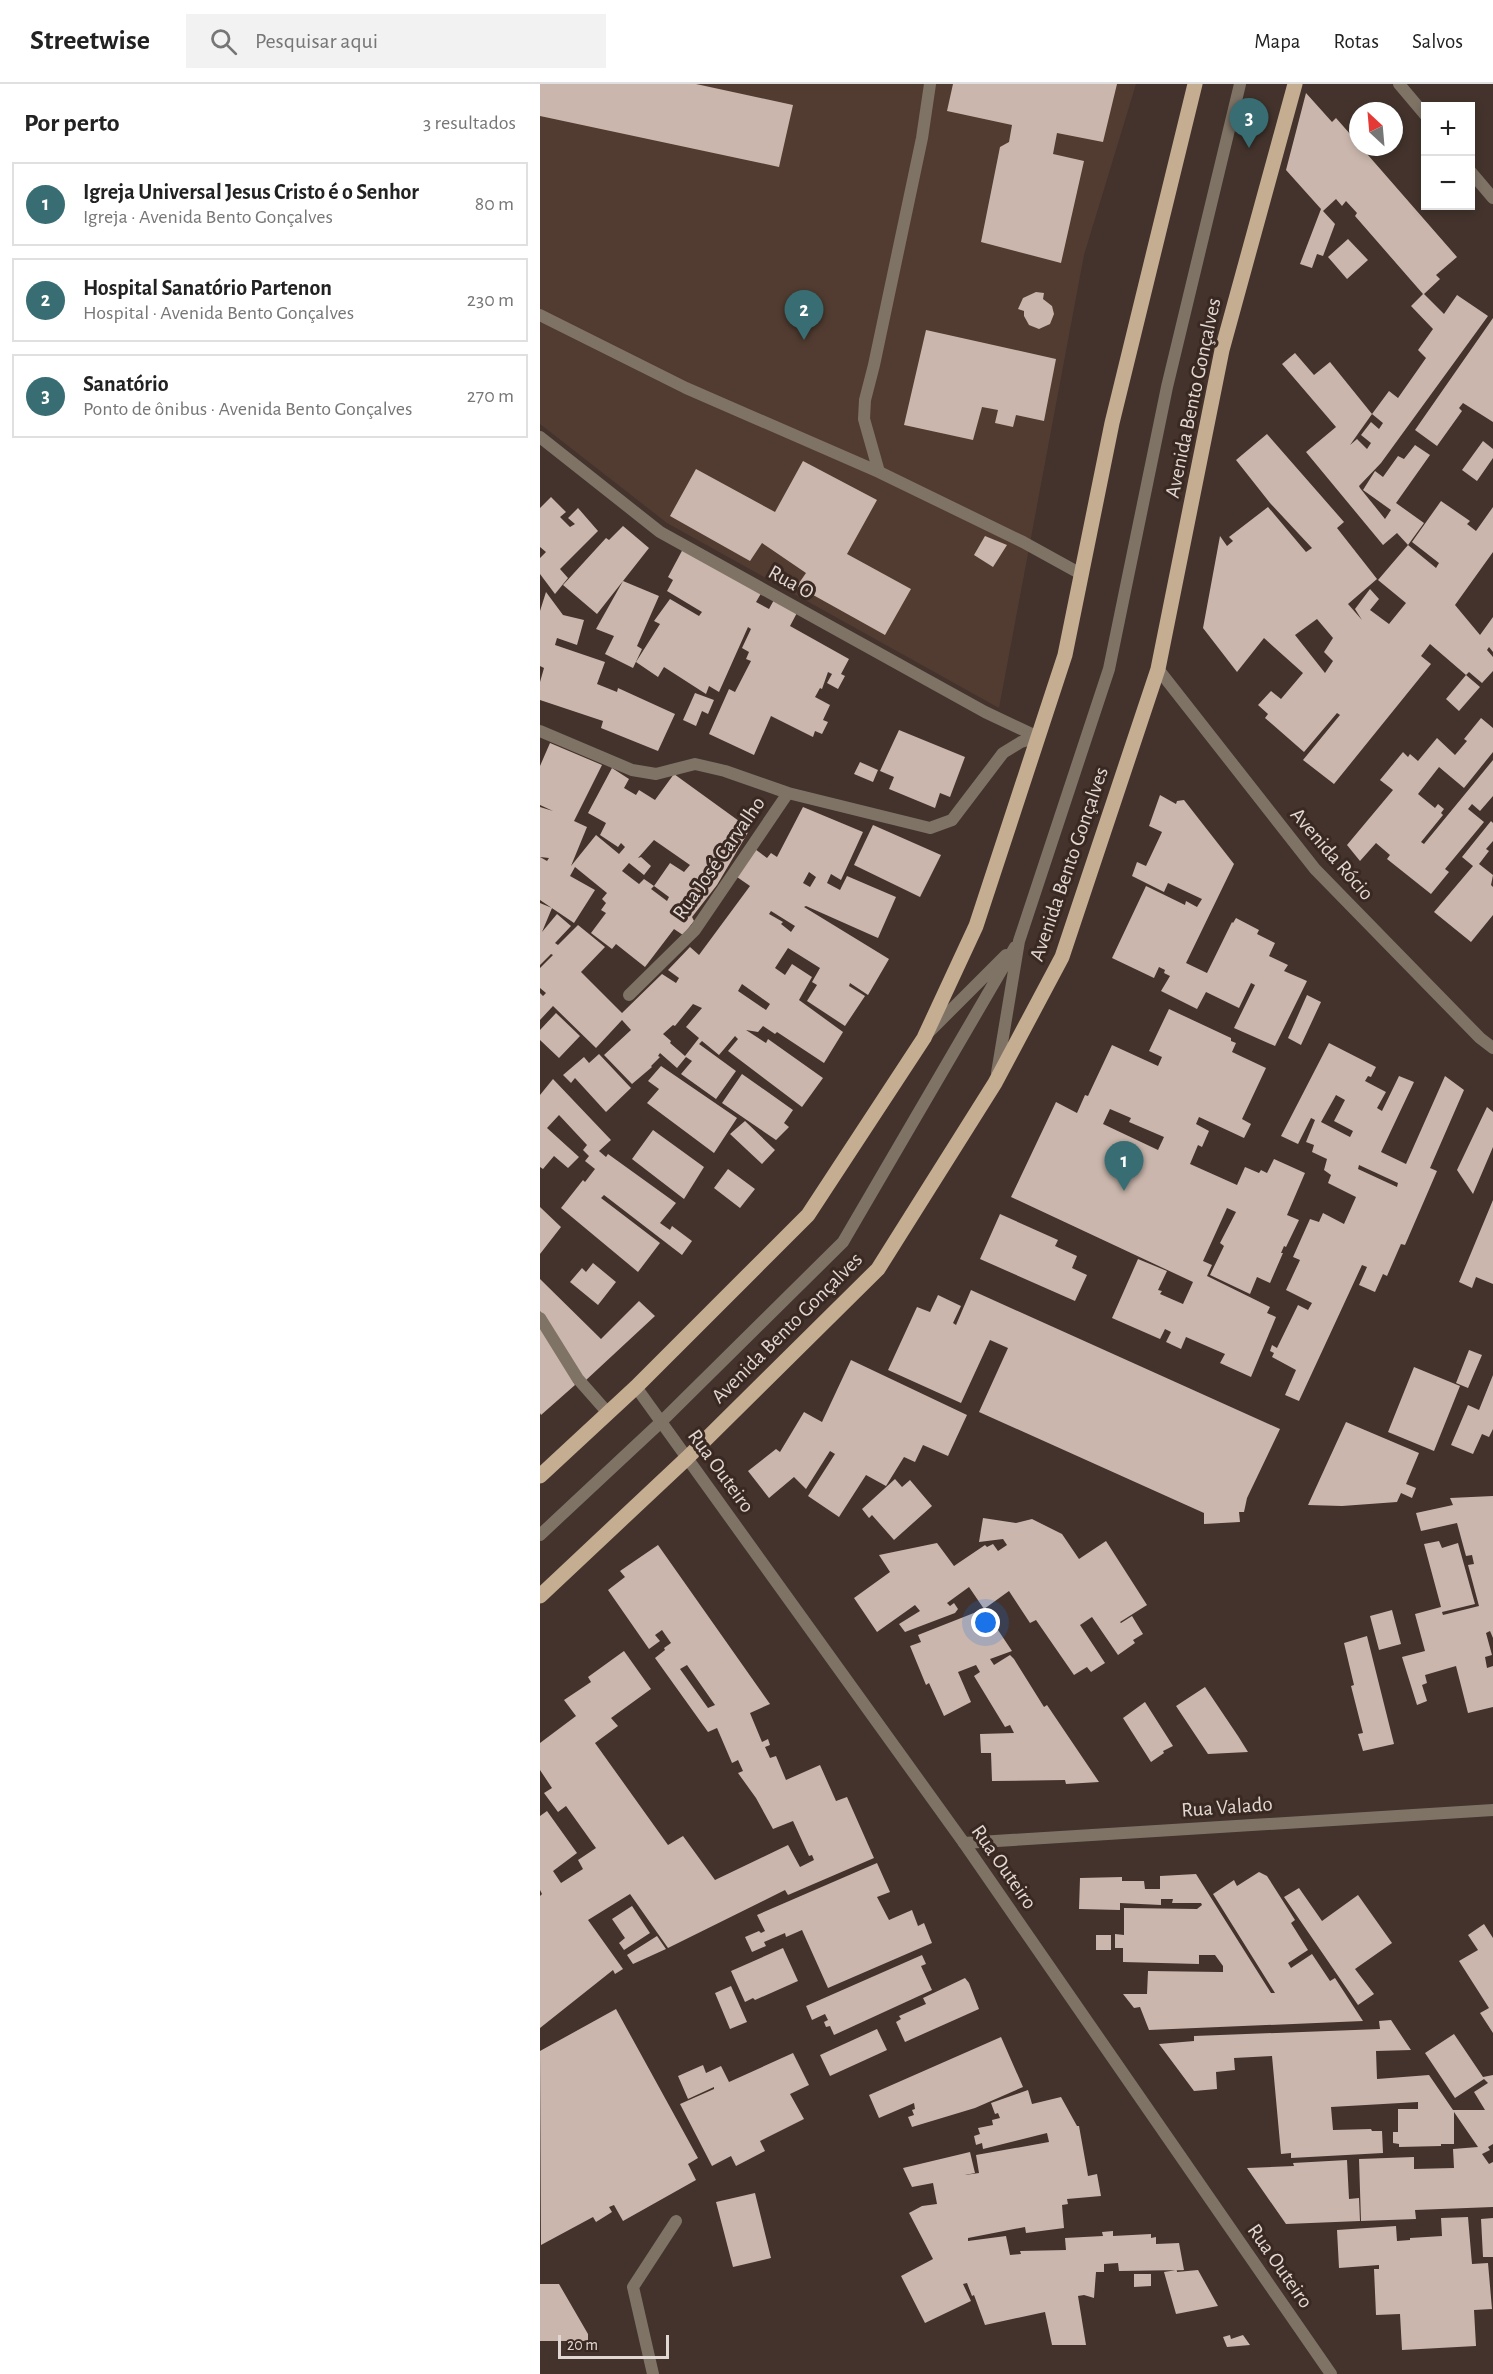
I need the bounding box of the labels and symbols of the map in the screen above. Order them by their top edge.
pin: 3 [1230,98,1268,148]
north arrow [1349,102,1403,156]
pin: 2 [784,290,824,340]
street label: Avenida Bento Gonçalves [1162,296,1224,500]
street label: Rua O [765,561,817,603]
street label: Avenida Bento Gonçalves [1026,764,1112,964]
street label: Rua José Carvalho [669,793,769,923]
street label: Avenida Rócio [1286,804,1378,904]
pin: 1 [1104,1142,1144,1191]
street label: Avenida Bento Gonçalves [708,1249,866,1407]
street label: Rua Outeiro [684,1425,758,1517]
your location [971,1608,1000,1637]
street label: Rua Valado [1181,1793,1273,1821]
street label: Rua Outeiro [967,1821,1041,1913]
street label: Rua Outeiro [1243,2220,1317,2312]
scale bar [558,2332,669,2360]

